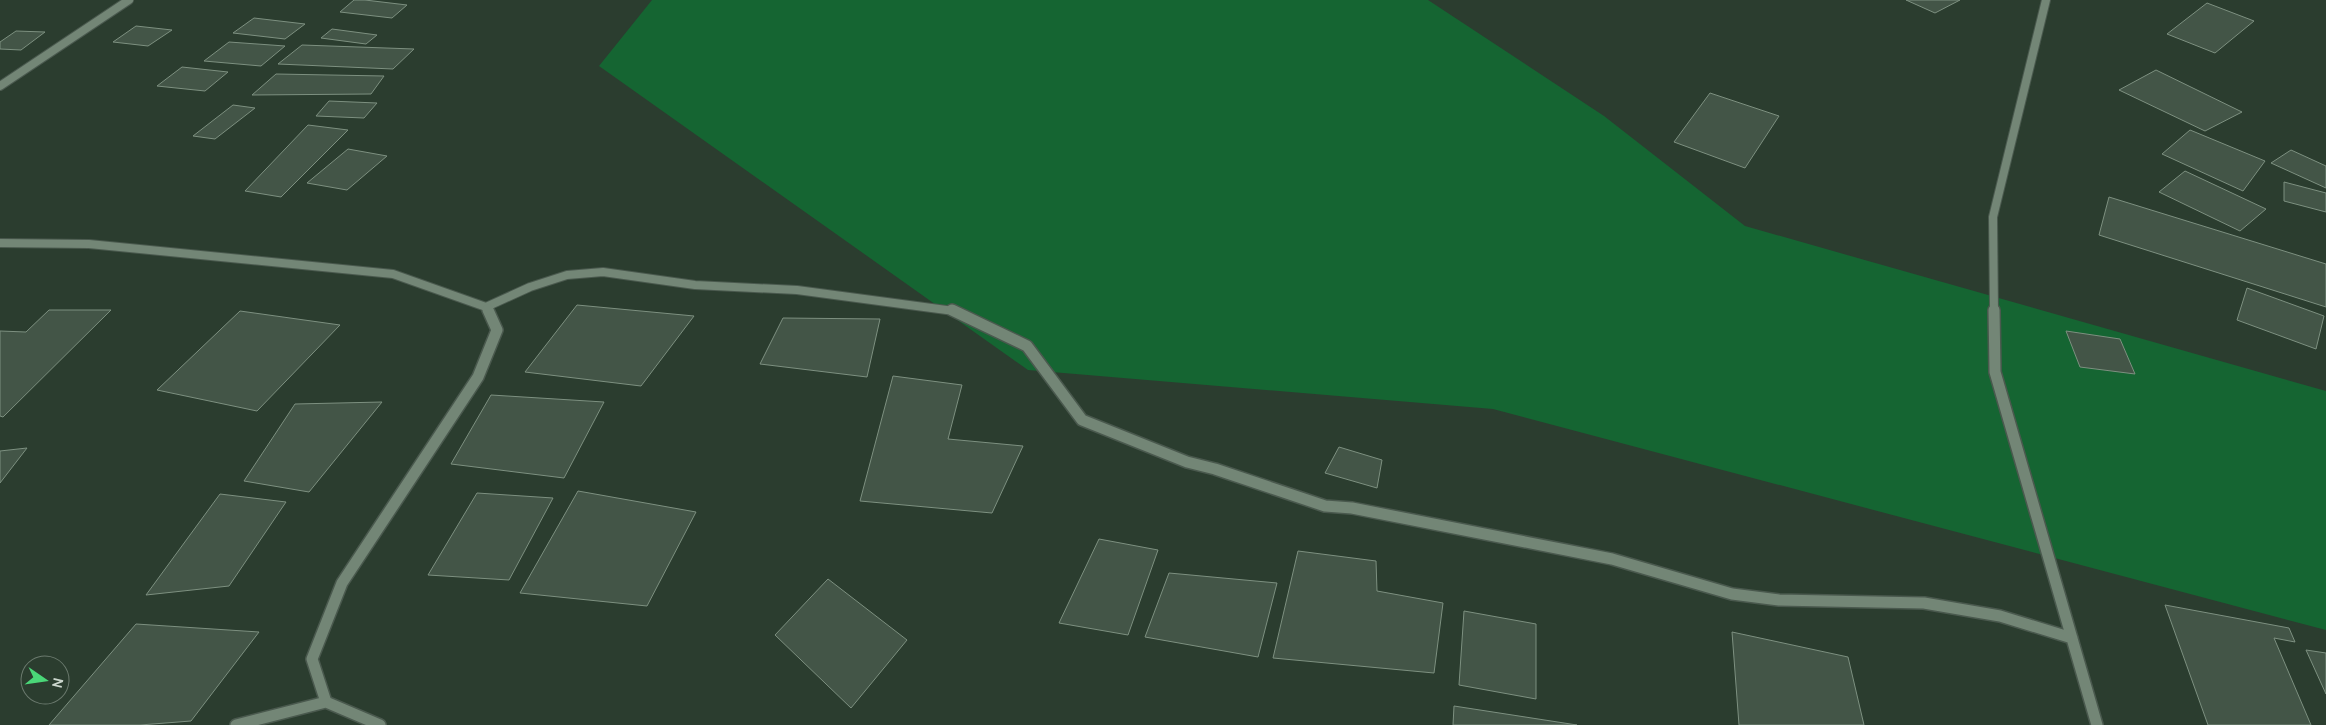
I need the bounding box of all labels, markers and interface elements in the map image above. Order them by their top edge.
north arrow [20,655,70,705]
text: N [48,676,68,690]

